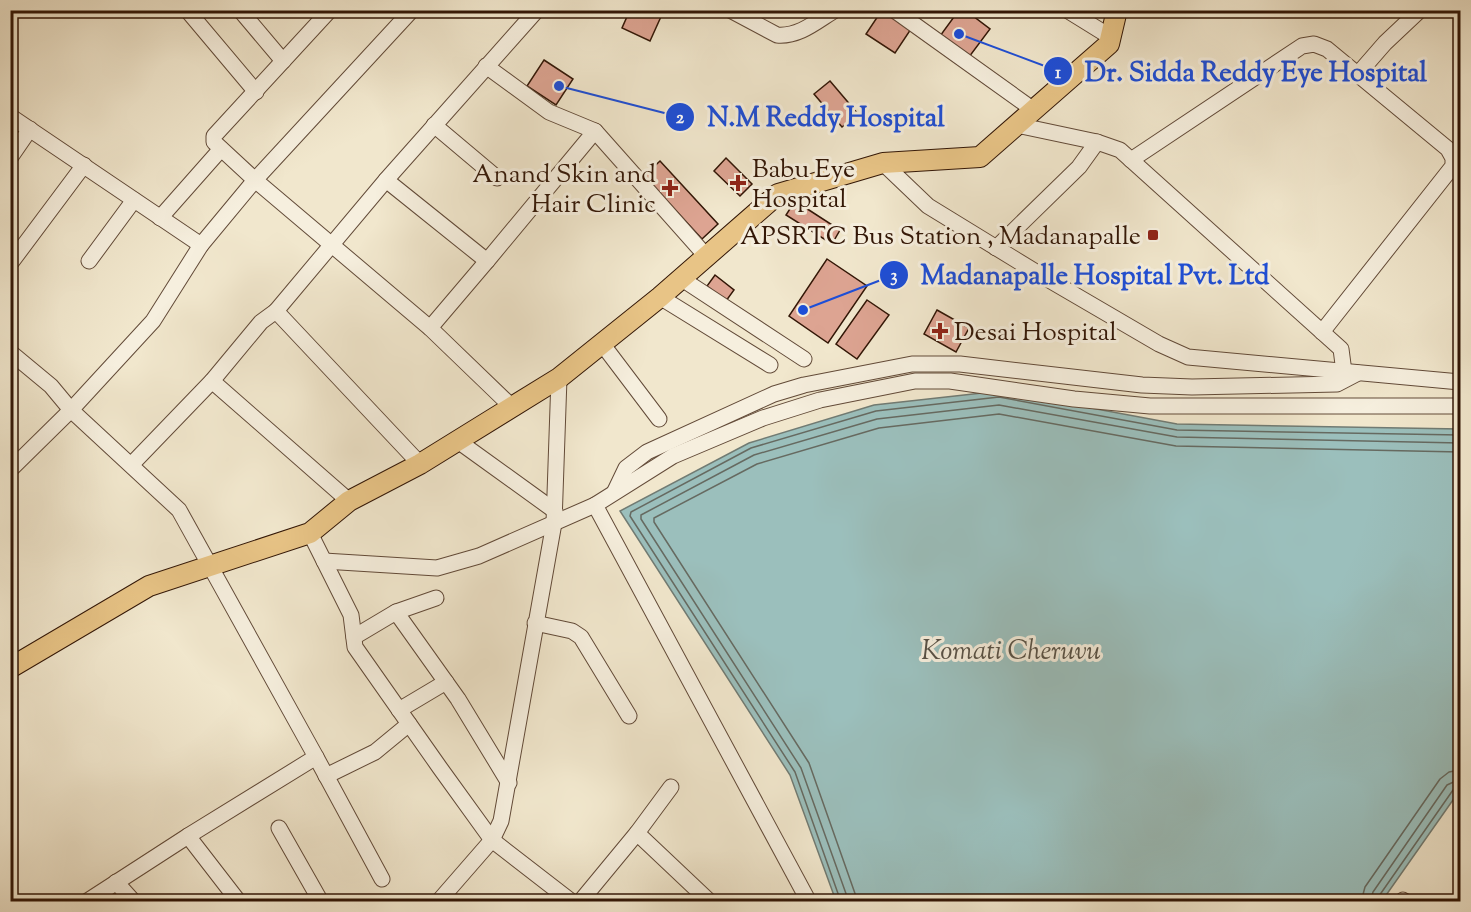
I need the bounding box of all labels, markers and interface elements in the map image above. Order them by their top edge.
callout: Dr. Sidda Reddy Eye Hospital [1043,49,1439,94]
text: Dr. Sidda Reddy Eye Hospital [1085,55,1428,94]
text: 1 [1055,61,1062,87]
callout: N.M Reddy Hospital [665,94,956,139]
text: N.M Reddy Hospital [707,100,945,139]
text: 2 [676,106,685,132]
place label: Babu Eye Hospital [752,152,855,219]
place label: Anand Skin and Hair Clinic [472,157,656,224]
marker: Babu Eye Hospital [729,174,747,192]
marker: Anand Skin and Hair Clinic [661,179,679,197]
place label: APSRTC Bus Station , Madanapalle [740,219,1141,256]
marker: APSRTC Bus Station , Madanapalle [1146,228,1160,242]
callout: Madanapalle Hospital Pvt. Ltd [879,252,1282,297]
text: Madanapalle Hospital Pvt. Ltd [921,258,1270,297]
text: 3 [890,264,898,290]
place label: Desai Hospital [954,315,1117,352]
marker: Desai Hospital [931,322,949,340]
water label: Komati Cheruvu [921,633,1101,672]

